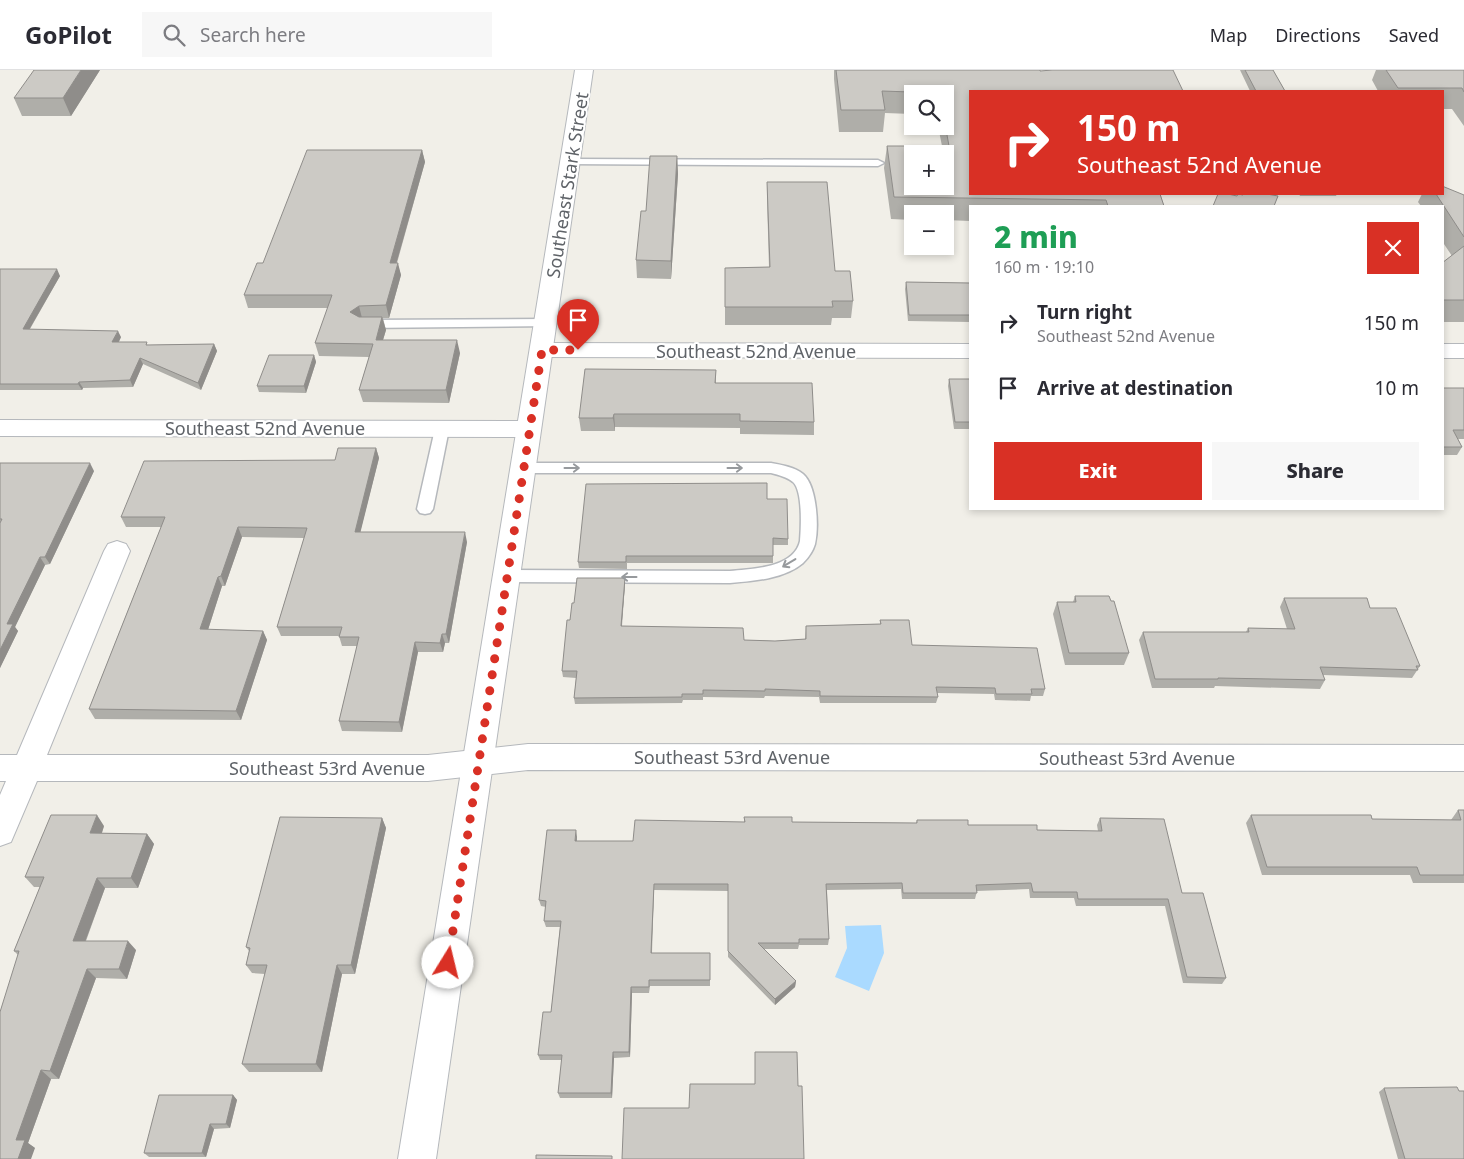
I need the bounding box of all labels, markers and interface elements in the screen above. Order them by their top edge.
search box [142,12,492,57]
text: GoPilot [25,18,112,51]
icon: search [160,21,188,49]
text: Search here [200,22,306,48]
text: Map [1210,23,1247,47]
text: Directions [1275,23,1361,47]
text: Saved [1389,23,1439,47]
map controls [904,85,954,255]
button: search [904,85,954,135]
street label: Southeast Stark Street [540,90,594,280]
text: 150 m [1077,104,1180,151]
icon: right [994,110,1059,175]
button: + [904,145,954,195]
text: Southeast 52nd Avenue [1077,149,1322,179]
button: − [904,205,954,255]
text: 2 min [994,216,1078,257]
button: close [1367,222,1419,274]
text: 160 m · 19:10 [994,256,1094,278]
pin [557,299,599,350]
text: Turn right [1037,299,1132,325]
icon: arrive [564,306,592,334]
icon: right [994,309,1022,337]
text: 150 m [1364,310,1419,336]
text: Southeast 52nd Avenue [1037,325,1215,347]
street label: Southeast 52nd Avenue [656,339,856,363]
icon: arrive [994,374,1022,402]
text: Arrive at destination [1037,375,1233,401]
text: 10 m [1375,375,1419,401]
street label: Southeast 52nd Avenue [165,416,365,440]
button: Exit [994,442,1202,500]
button: Share [1212,442,1419,500]
one-way arrow [564,463,580,473]
one-way arrow [726,463,742,473]
one-way arrow [782,558,796,568]
one-way arrow [621,572,638,582]
street label: Southeast 53rd Avenue [634,745,830,769]
street label: Southeast 53rd Avenue [1039,746,1235,770]
street label: Southeast 53rd Avenue [229,756,425,780]
position arrow [421,936,473,988]

